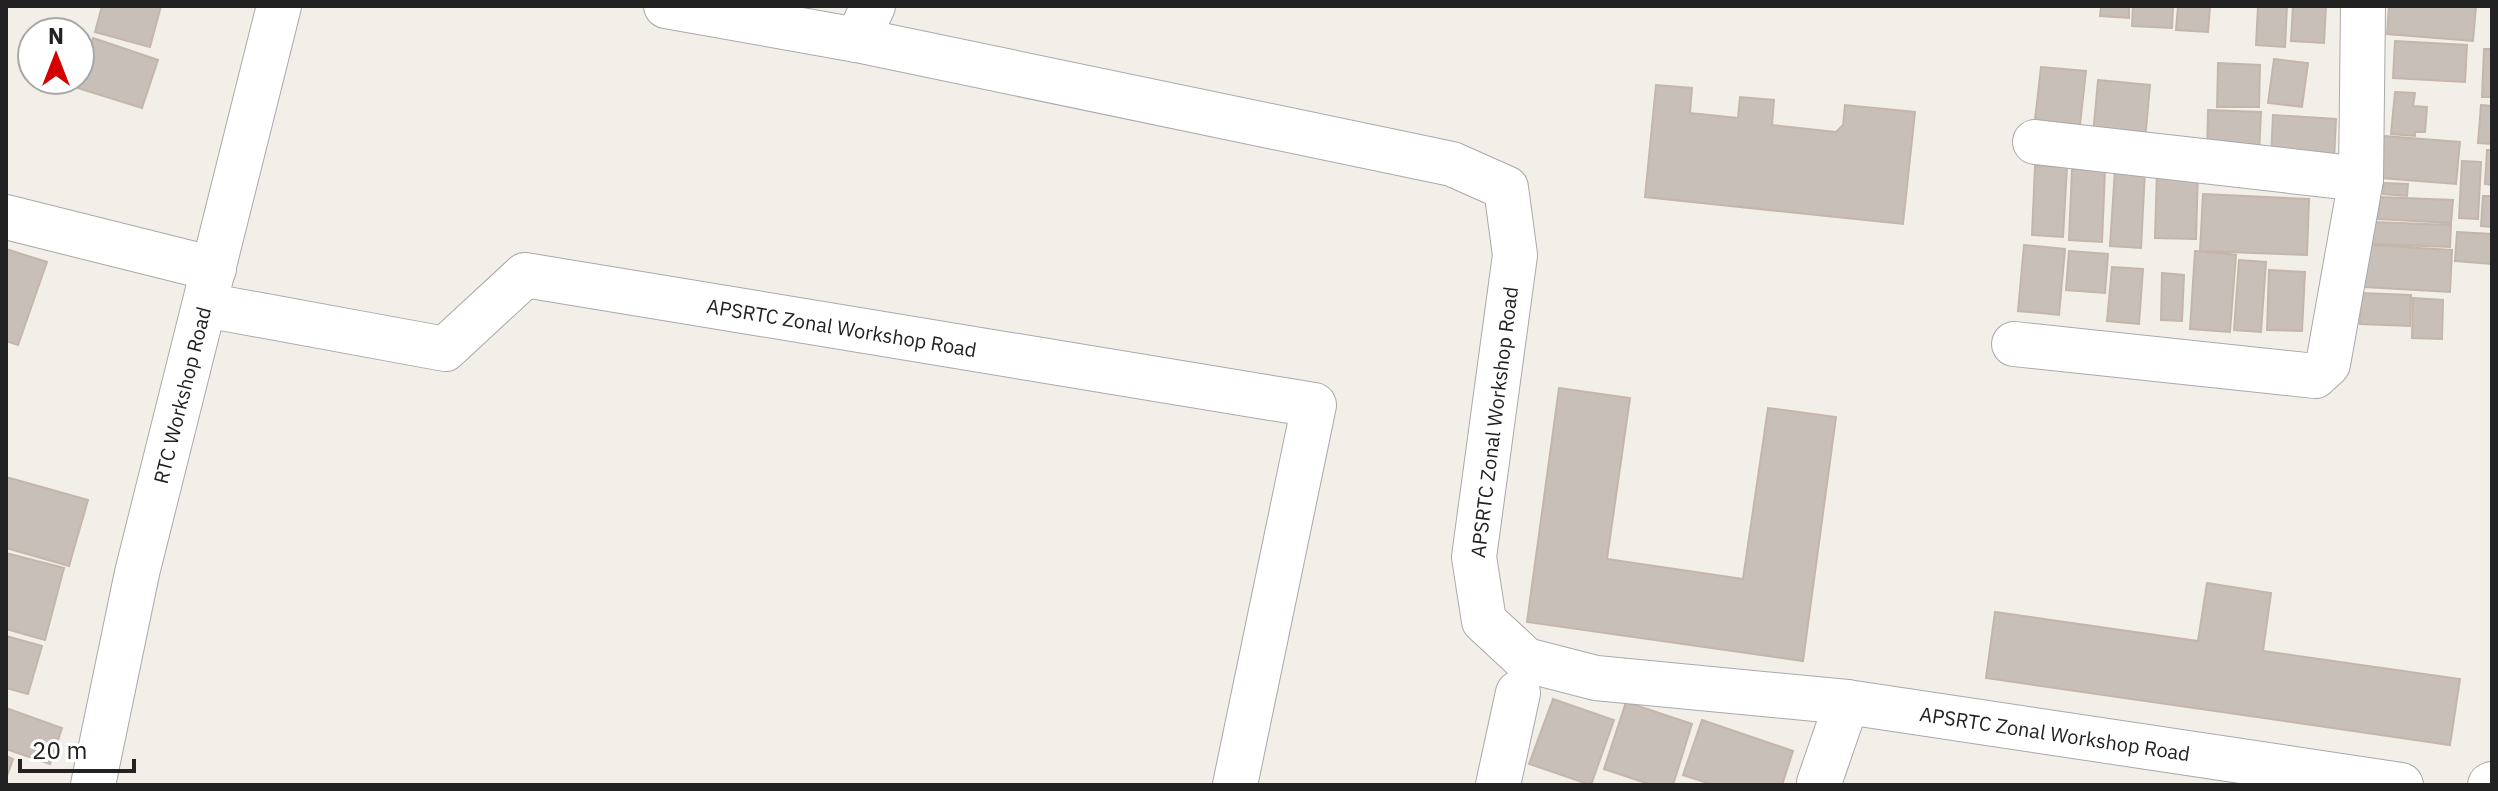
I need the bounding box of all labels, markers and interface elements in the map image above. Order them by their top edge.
north arrow [16,16,96,96]
text: N [48,21,64,50]
street label: APSRTC Zonal Workshop Road [1464,285,1524,559]
street label: APSRTC Zonal Workshop Road [705,292,979,363]
street label: RTC Workshop Road [146,304,217,486]
street label: APSRTC Zonal Workshop Road [1918,700,2192,767]
scale bar [20,723,134,773]
text: 20 m [32,734,87,766]

